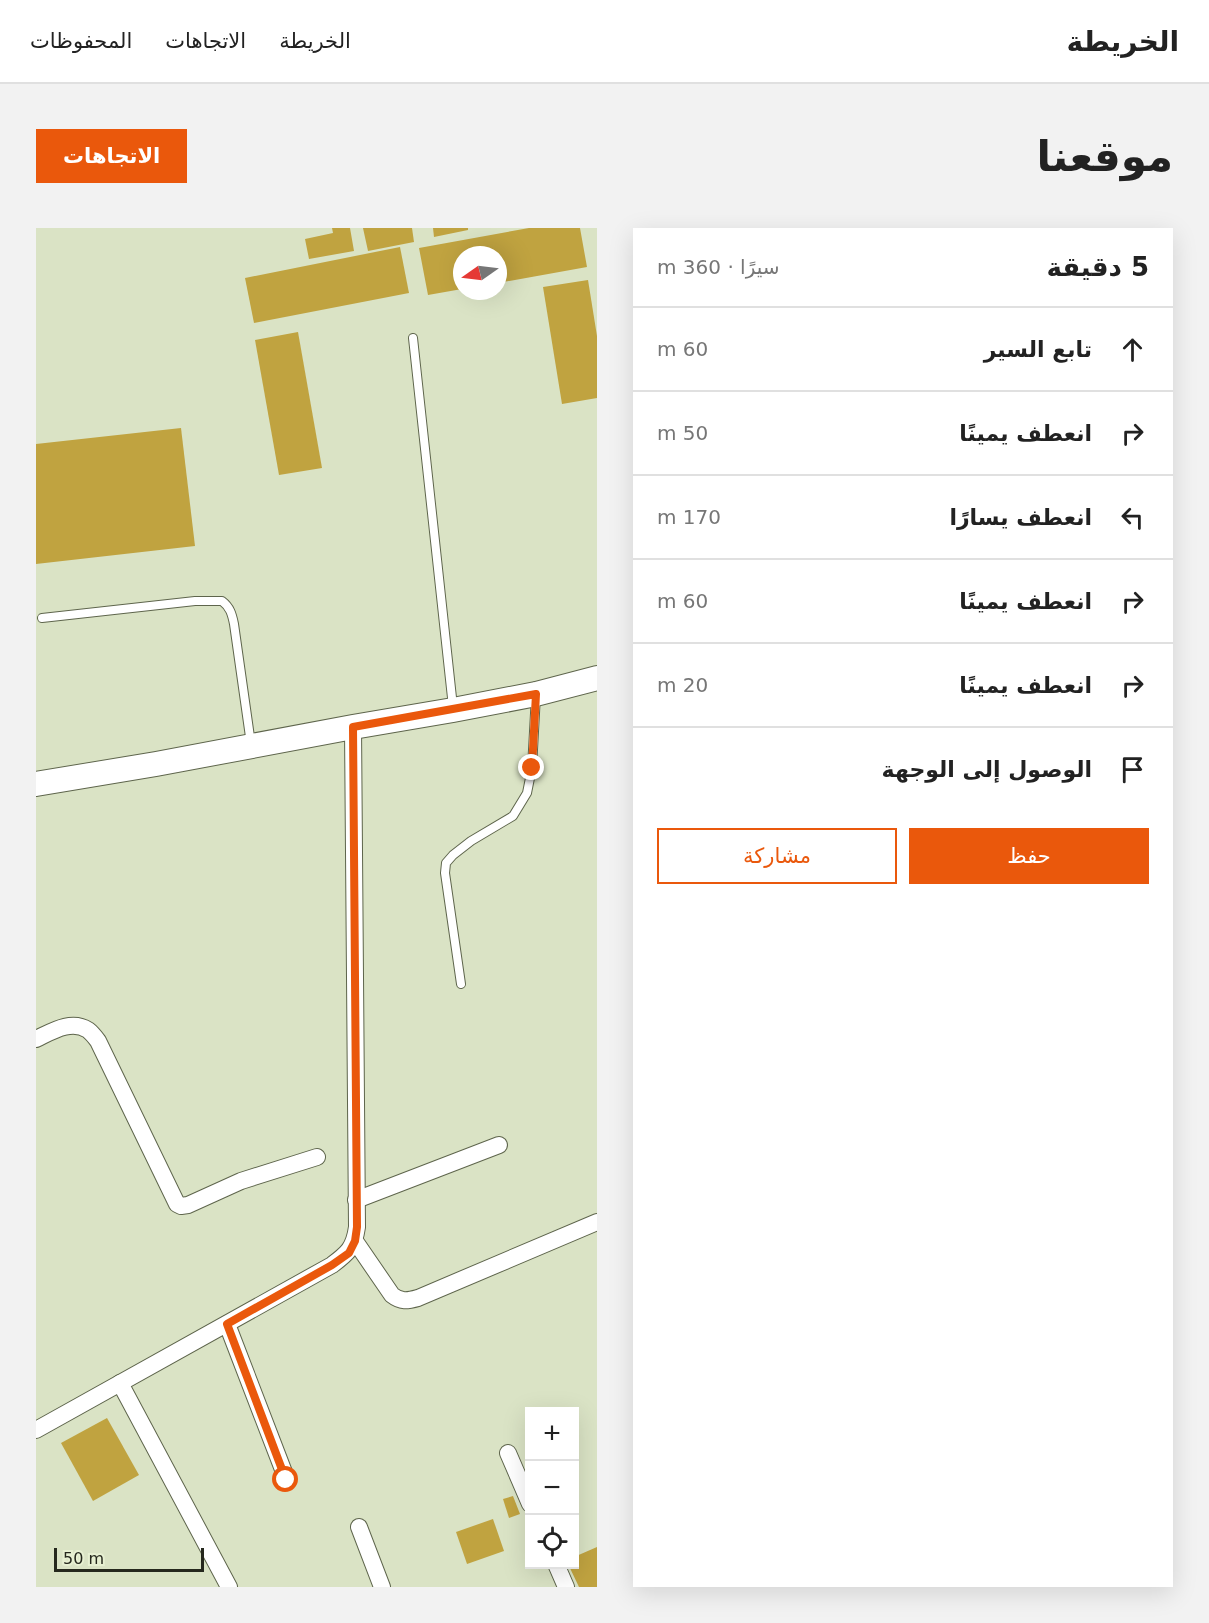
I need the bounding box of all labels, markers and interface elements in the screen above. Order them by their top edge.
text: الخريطة [1067,25,1179,58]
text: المحفوظات [30,29,132,53]
text: الاتجاهات [165,29,246,53]
text: الخريطة [279,29,351,53]
button: الاتجاهات [36,129,187,183]
text: موقعنا [1037,132,1173,181]
north arrow [453,246,507,300]
text: 5 دقيقة [1046,252,1149,282]
text: سيرًا · 360 m [657,255,780,279]
icon: ahead [1116,333,1149,366]
text: 60 m [657,337,708,361]
text: تابع السير [984,337,1092,362]
icon: right [1116,417,1149,450]
text: 50 m [657,421,708,445]
text: انعطف يمينًا [959,421,1092,446]
icon: left [1116,501,1149,534]
text: 170 m [657,505,721,529]
text: انعطف يسارًا [949,505,1092,530]
icon: right [1116,585,1149,618]
text: 60 m [657,589,708,613]
text: انعطف يمينًا [959,589,1092,614]
icon: right [1116,669,1149,702]
text: 20 m [657,673,708,697]
text: انعطف يمينًا [959,673,1092,698]
icon: arrive [1116,753,1149,786]
route end [518,754,544,780]
text: الوصول إلى الوجهة [882,757,1092,782]
button: مشاركة [657,828,897,884]
button: حفظ [909,828,1149,884]
map controls [525,1407,579,1569]
button: + [525,1407,579,1461]
button: − [525,1461,579,1515]
route start [272,1466,298,1492]
button: locate [525,1515,579,1569]
scale bar [54,1545,204,1572]
text: 50 m [63,1549,104,1568]

